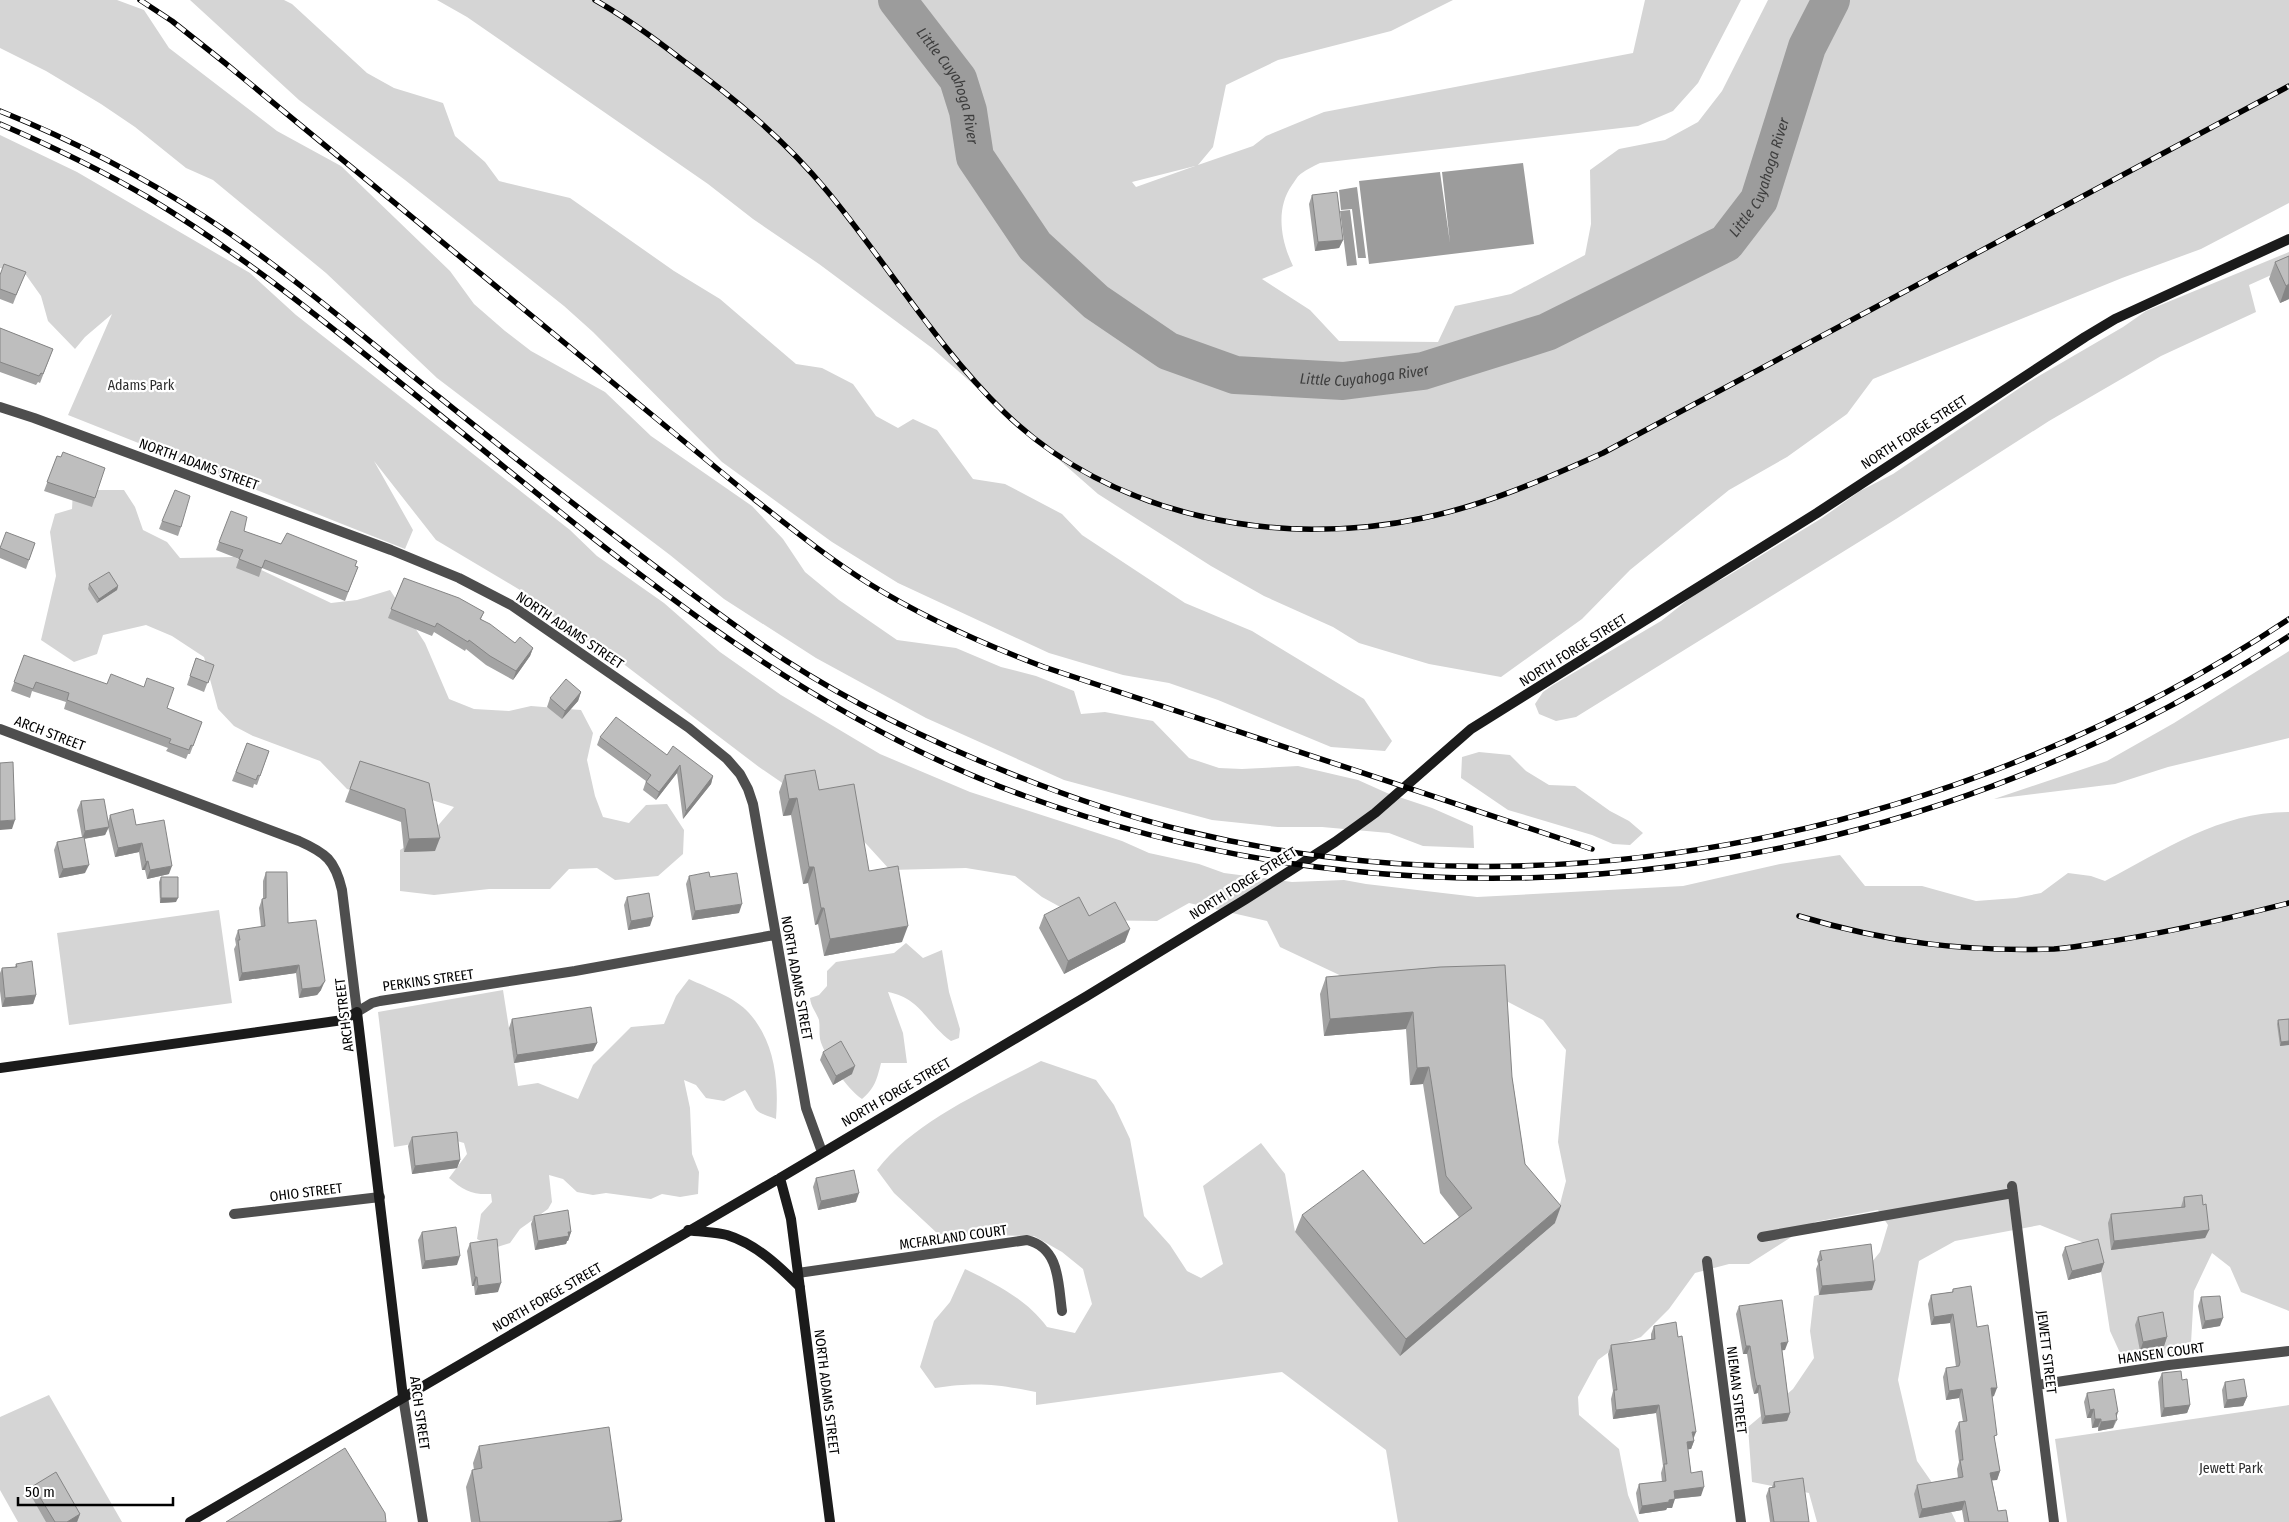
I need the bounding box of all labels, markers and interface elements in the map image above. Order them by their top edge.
water label: Little Cuyahoga River [913,24,982,146]
water label: Little Cuyahoga River [1725,115,1793,240]
water label: Little Cuyahoga River [1299,360,1432,390]
park label: Adams Park [108,377,175,394]
street label: NORTH FORGE STREET [1858,391,1971,473]
street label: NORTH ADAMS STREET [137,435,261,494]
street label: NORTH ADAMS STREET [513,588,627,673]
street label: NORTH FORGE STREET [1516,610,1631,690]
street label: ARCH STREET [12,712,88,755]
street label: NORTH FORGE STREET [1186,843,1301,923]
street label: NORTH ADAMS STREET [777,915,816,1042]
street label: PERKINS STREET [381,966,475,995]
street label: ARCH STREET [331,977,357,1053]
street label: NORTH FORGE STREET [839,1054,954,1131]
street label: OHIO STREET [269,1180,344,1205]
street label: MCFARLAND COURT [898,1221,1008,1253]
street label: NORTH FORGE STREET [490,1259,605,1336]
street label: JEWETT STREET [2033,1309,2060,1395]
street label: NORTH ADAMS STREET [810,1329,843,1456]
street label: HANSEN COURT [2117,1339,2206,1368]
street label: NIEMAN STREET [1723,1345,1750,1435]
street label: ARCH STREET [406,1375,433,1451]
park label: Jewett Park [2199,1460,2264,1477]
scale bar [18,1474,172,1506]
text: 50 m [25,1483,55,1501]

